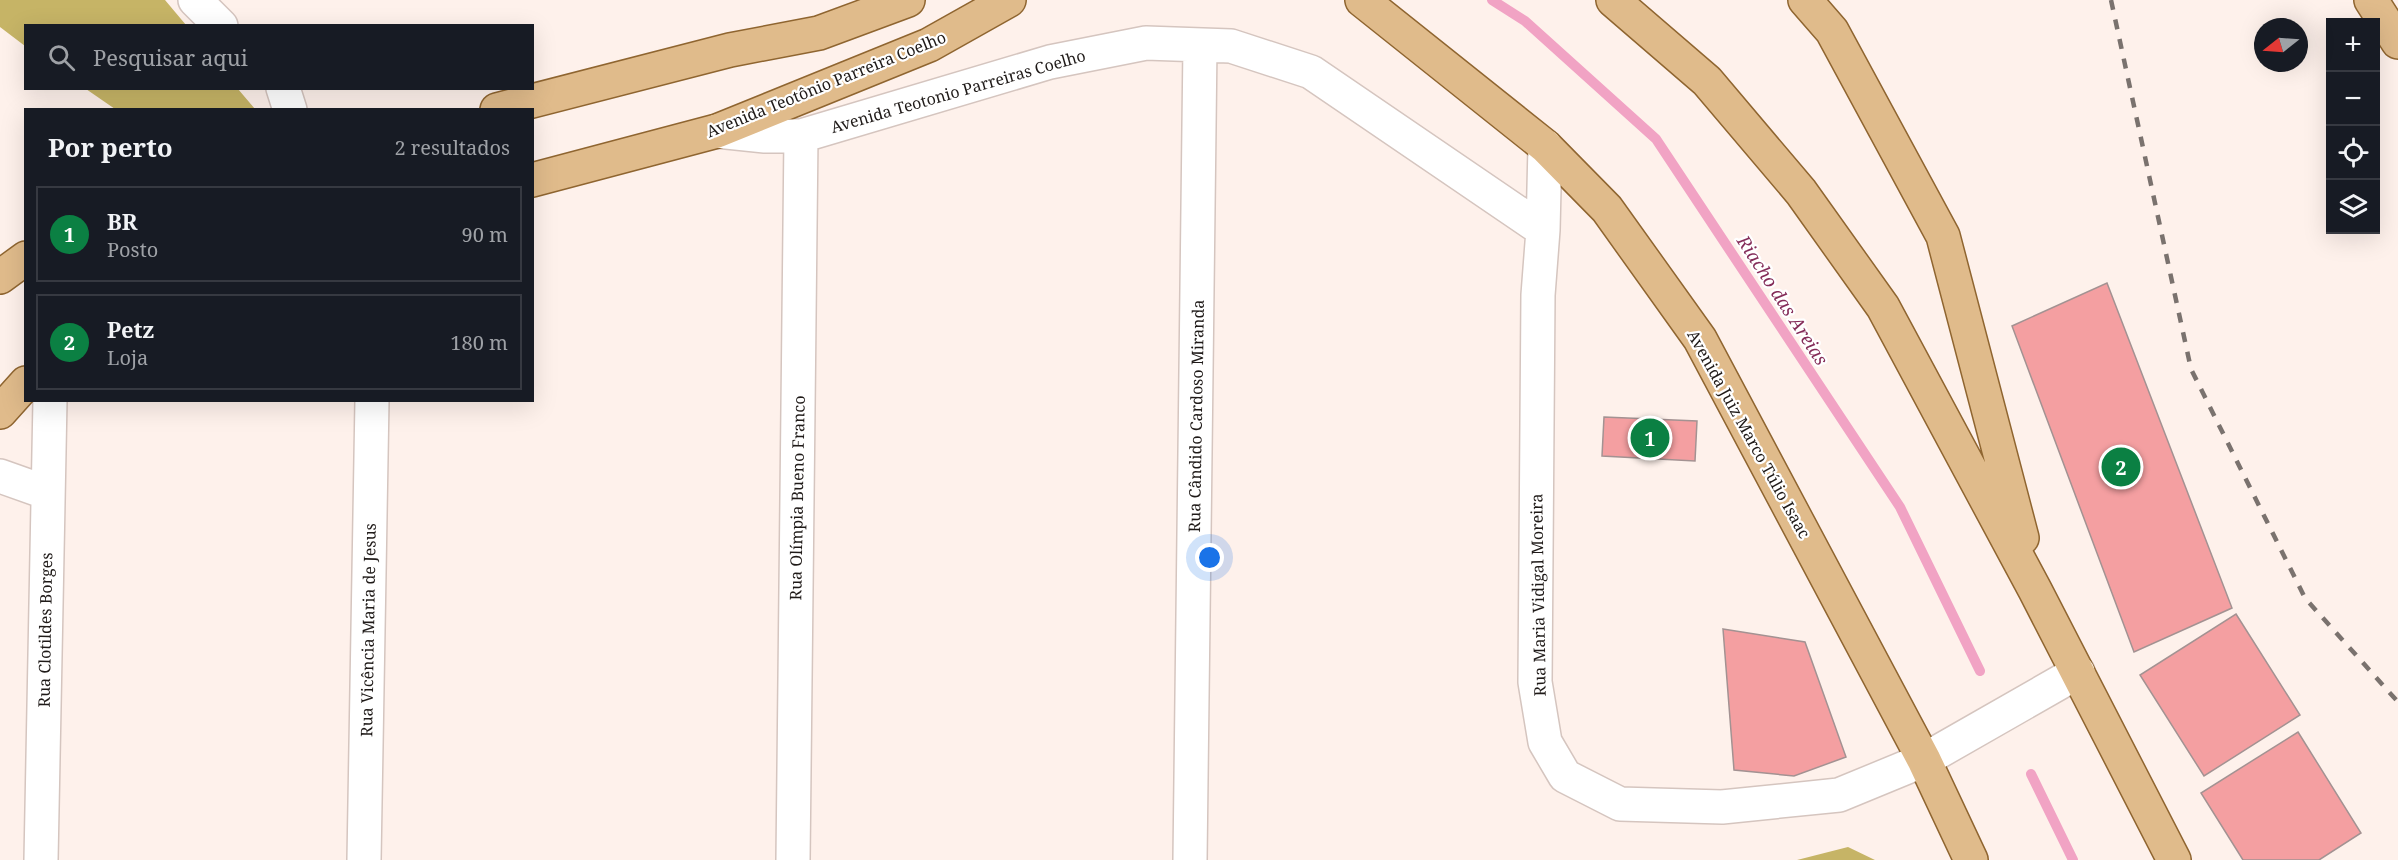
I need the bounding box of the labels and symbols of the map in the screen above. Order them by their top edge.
north arrow [2254,18,2308,72]
street label: Avenida Teotônio Parreira Coelho [703,26,949,142]
street label: Avenida Teotonio Parreiras Coelho [828,44,1088,138]
water label: Riacho das Areias [1732,230,1834,370]
street label: Rua Cândido Cardoso Miranda [1183,299,1209,533]
street label: Avenida Juiz Marco Túlio Isaac [1682,326,1816,542]
street label: Rua Olímpia Bueno Franco [784,395,810,601]
pin: 1 [1630,416,1670,460]
pin: 2 [2102,444,2140,490]
street label: Rua Maria Vidigal Moreira [1525,493,1551,697]
street label: Rua Vicência Maria de Jesus [355,523,381,737]
your location [1195,543,1224,572]
street label: Rua Clotildes Borges [33,552,57,708]

